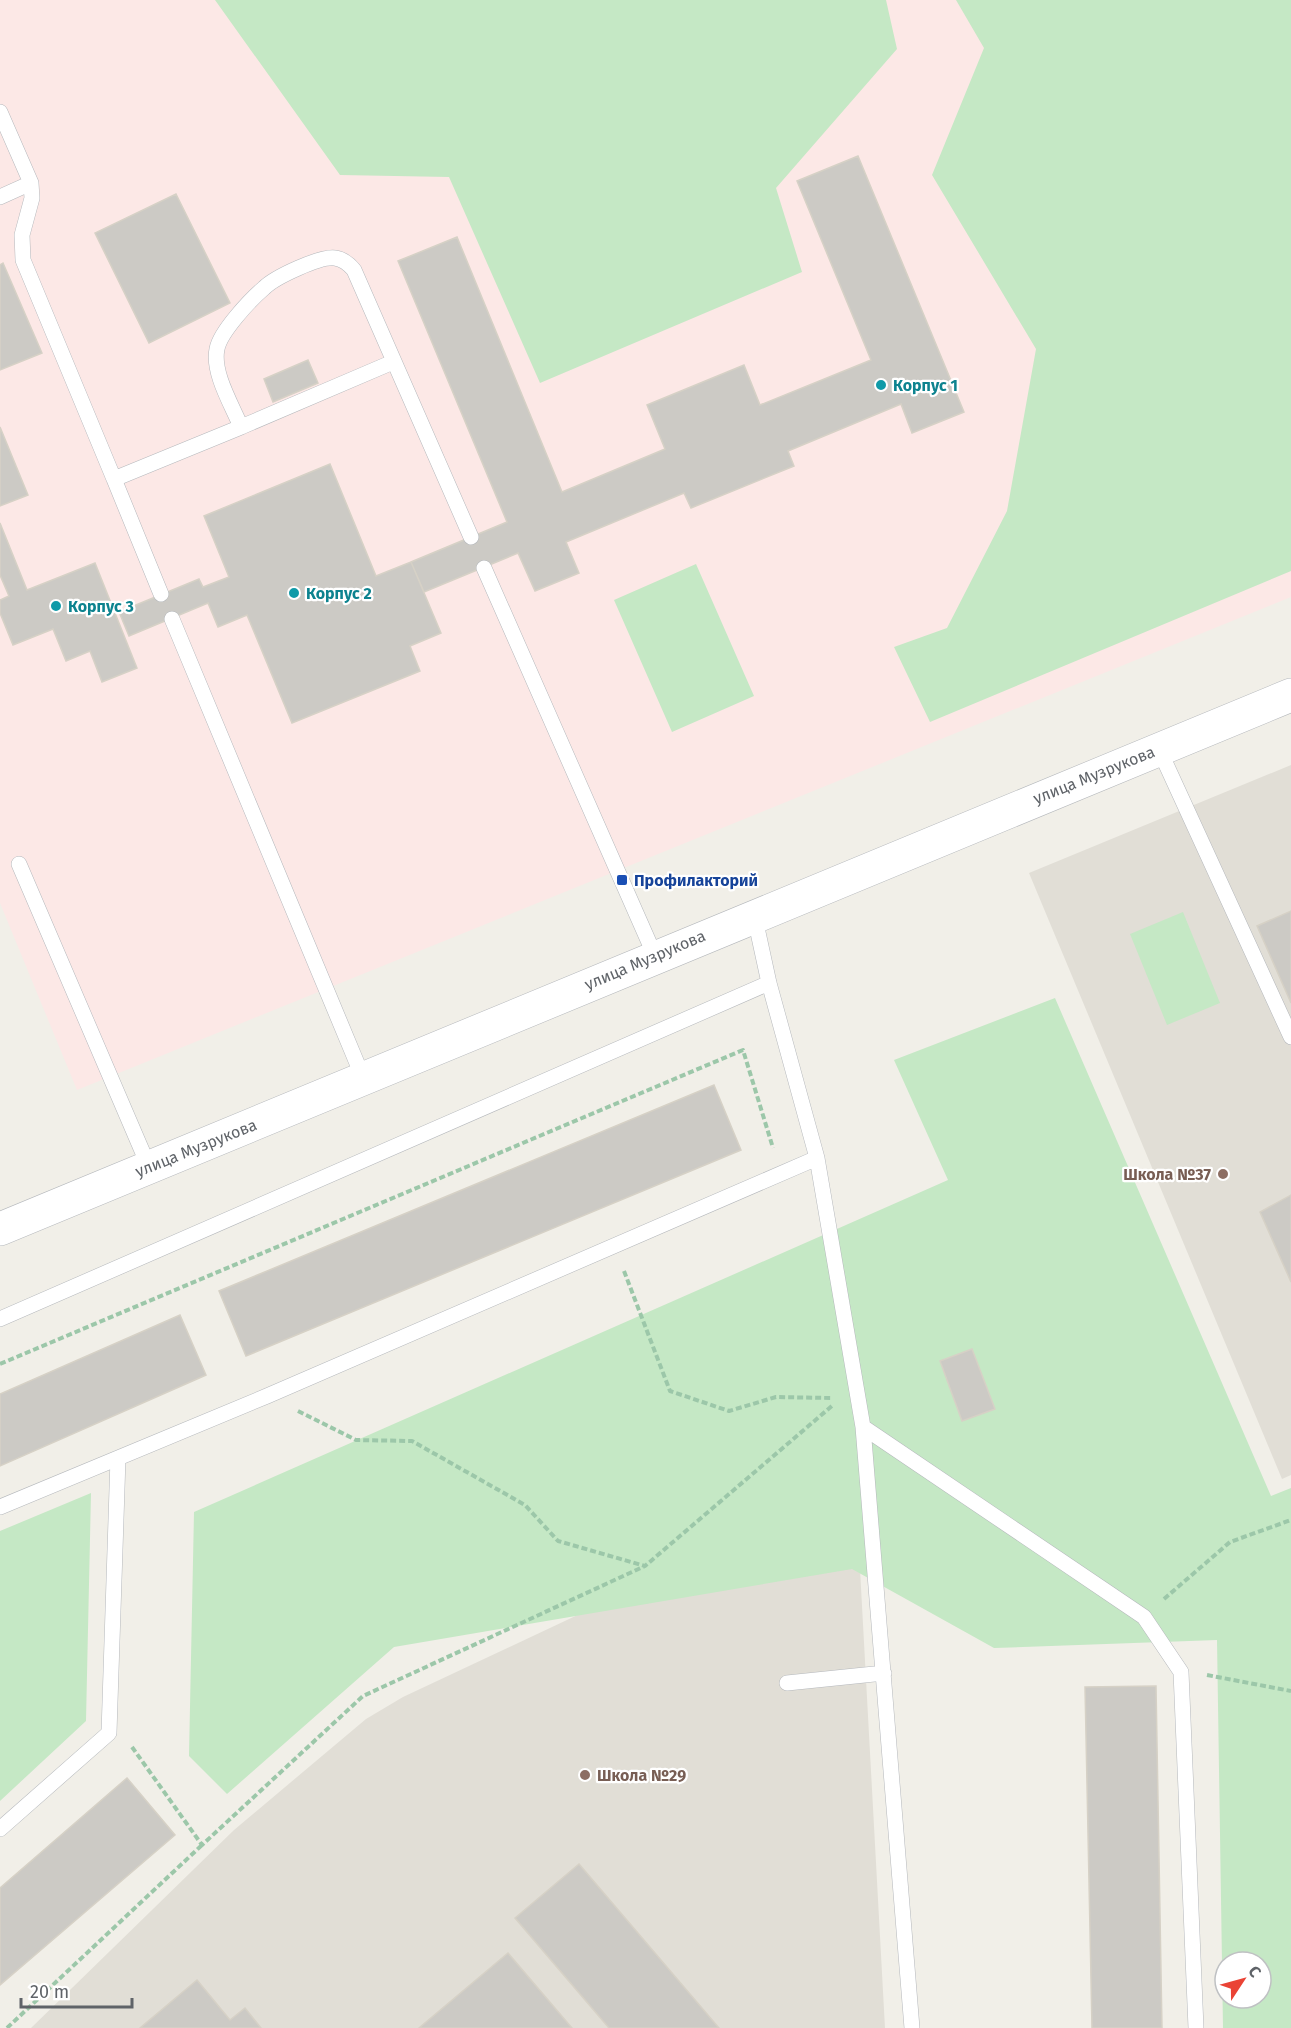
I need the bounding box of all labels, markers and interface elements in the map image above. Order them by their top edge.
place label: Корпус 1 [893,376,958,395]
marker: Корпус 1 [874,378,888,392]
place label: Корпус 2 [306,584,372,603]
marker: Корпус 2 [287,586,301,600]
place label: Корпус 3 [68,597,134,616]
marker: Корпус 3 [49,599,63,613]
street label: улица Музрукова [1030,742,1158,808]
place label: Профилакторий [634,871,758,890]
marker: Профилакторий [615,873,629,887]
street label: улица Музрукова [582,926,708,994]
street label: улица Музрукова [132,1115,260,1181]
place label: Школа №37 [1123,1165,1212,1184]
marker: Школа №37 [1216,1167,1230,1181]
place label: Школа №29 [597,1766,686,1785]
marker: Школа №29 [578,1768,592,1782]
north arrow [1213,1950,1273,2010]
text: С [1244,1962,1266,1981]
scale bar [21,1971,132,2009]
text: 20 m [30,1981,69,2003]

